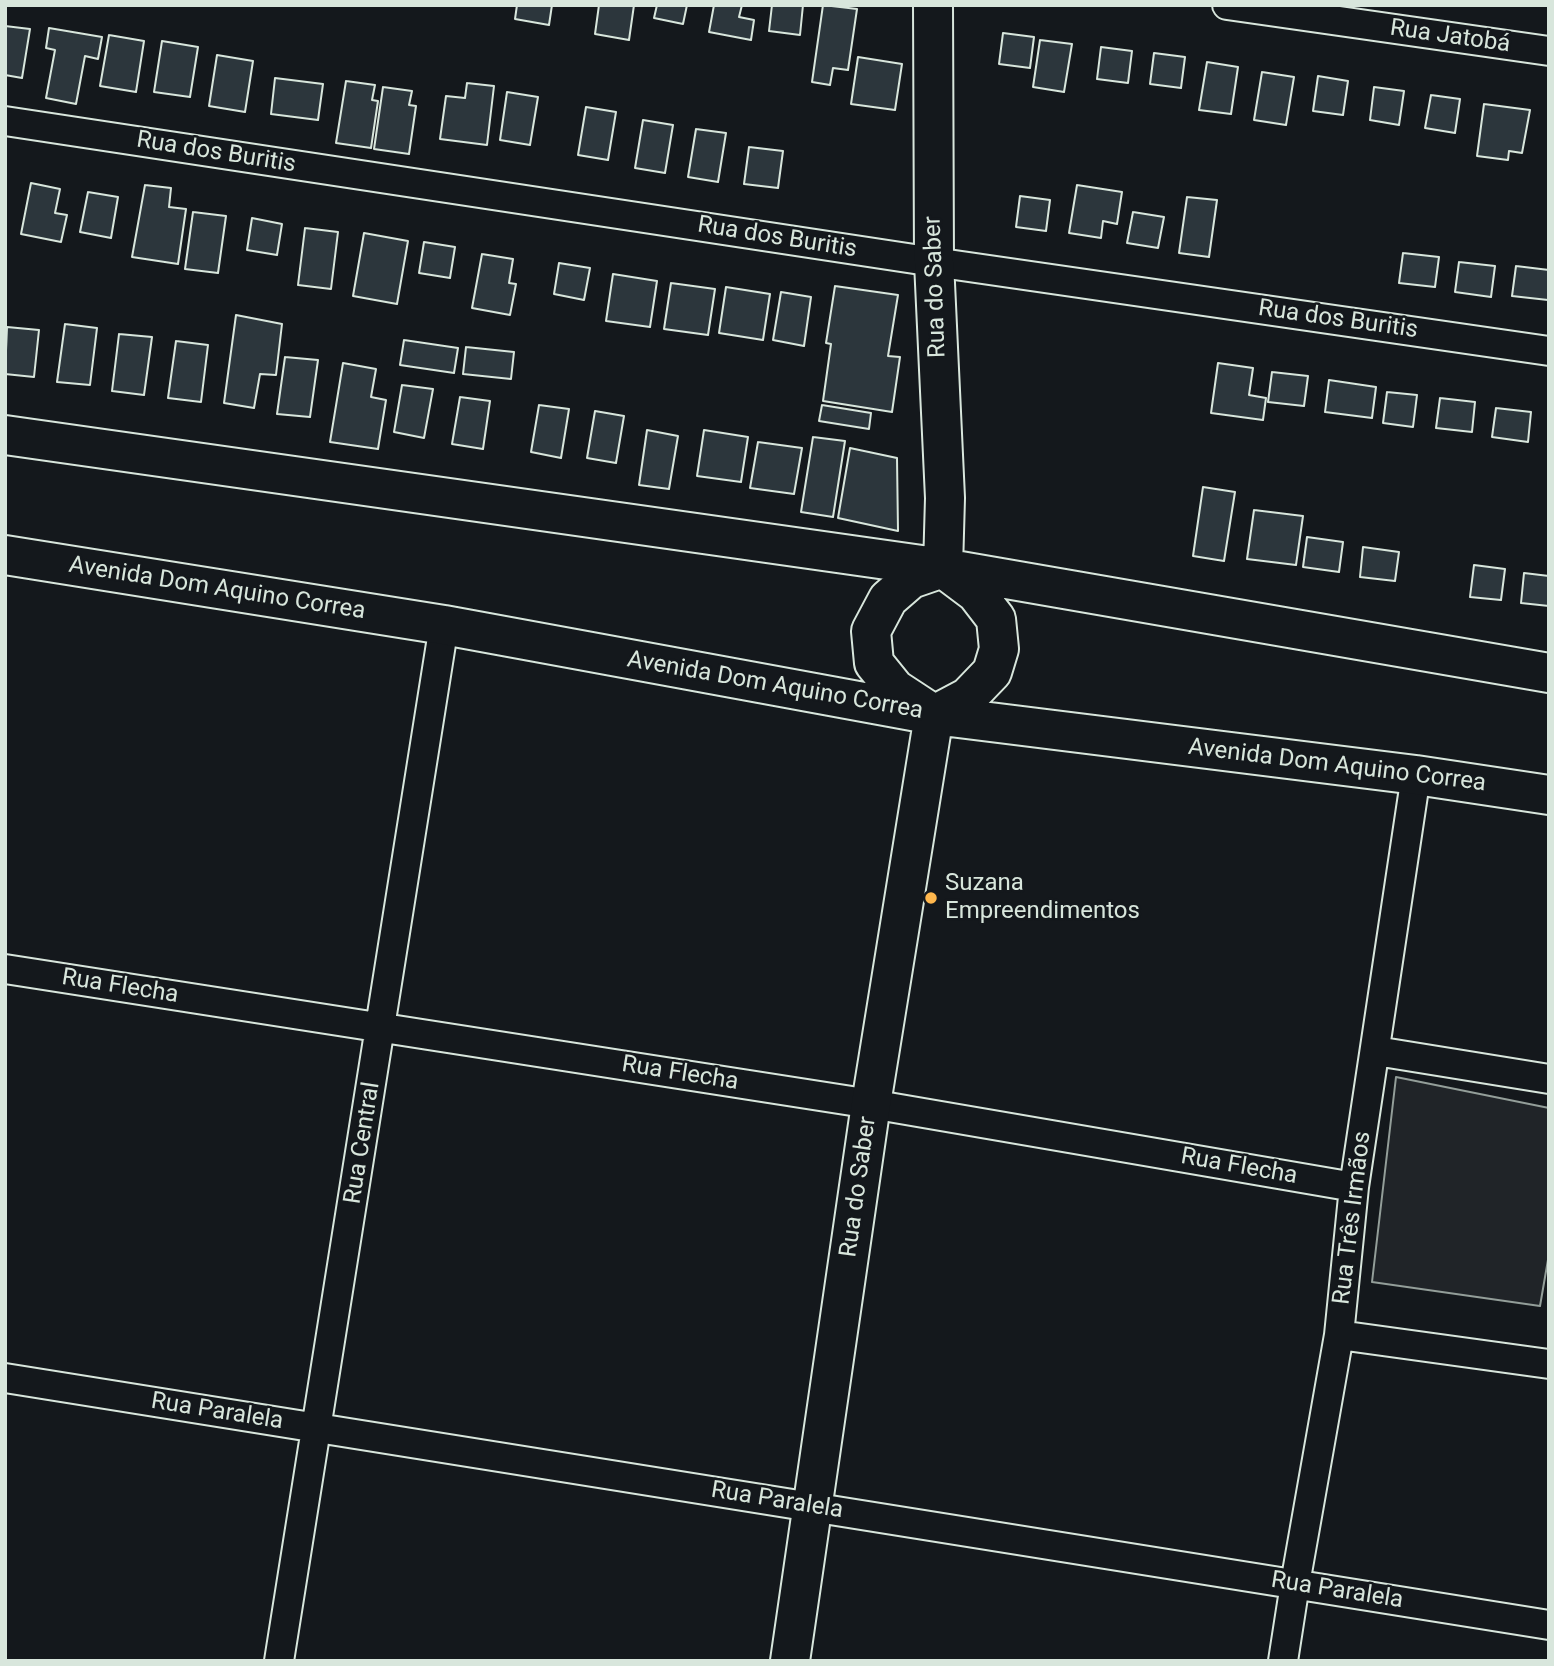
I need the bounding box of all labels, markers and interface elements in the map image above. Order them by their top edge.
street label: Rua Jatobá [1388,14,1512,60]
street label: Rua dos Buritis [134,126,298,180]
street label: Rua dos Buritis [695,211,859,265]
street label: Rua do Saber [919,216,953,358]
street label: Rua dos Buritis [1256,295,1420,345]
street label: Avenida Dom Aquino Correa [67,551,367,627]
street label: Avenida Dom Aquino Correa [625,646,925,726]
street label: Avenida Dom Aquino Correa [1186,733,1488,799]
place label: Suzana Empreendimentos [945,870,1140,926]
marker: Suzana Empreendimentos [923,890,939,906]
street label: Rua Flecha [60,964,180,1010]
street label: Rua Flecha [620,1051,740,1097]
street label: Rua Central [339,1080,387,1206]
street label: Rua do Saber [835,1115,883,1259]
street label: Rua Três Irmãos [1328,1130,1378,1306]
street label: Rua Flecha [1179,1143,1299,1191]
street label: Rua Paralela [149,1387,285,1437]
street label: Rua Paralela [709,1476,845,1526]
street label: Rua Paralela [1269,1566,1405,1616]

